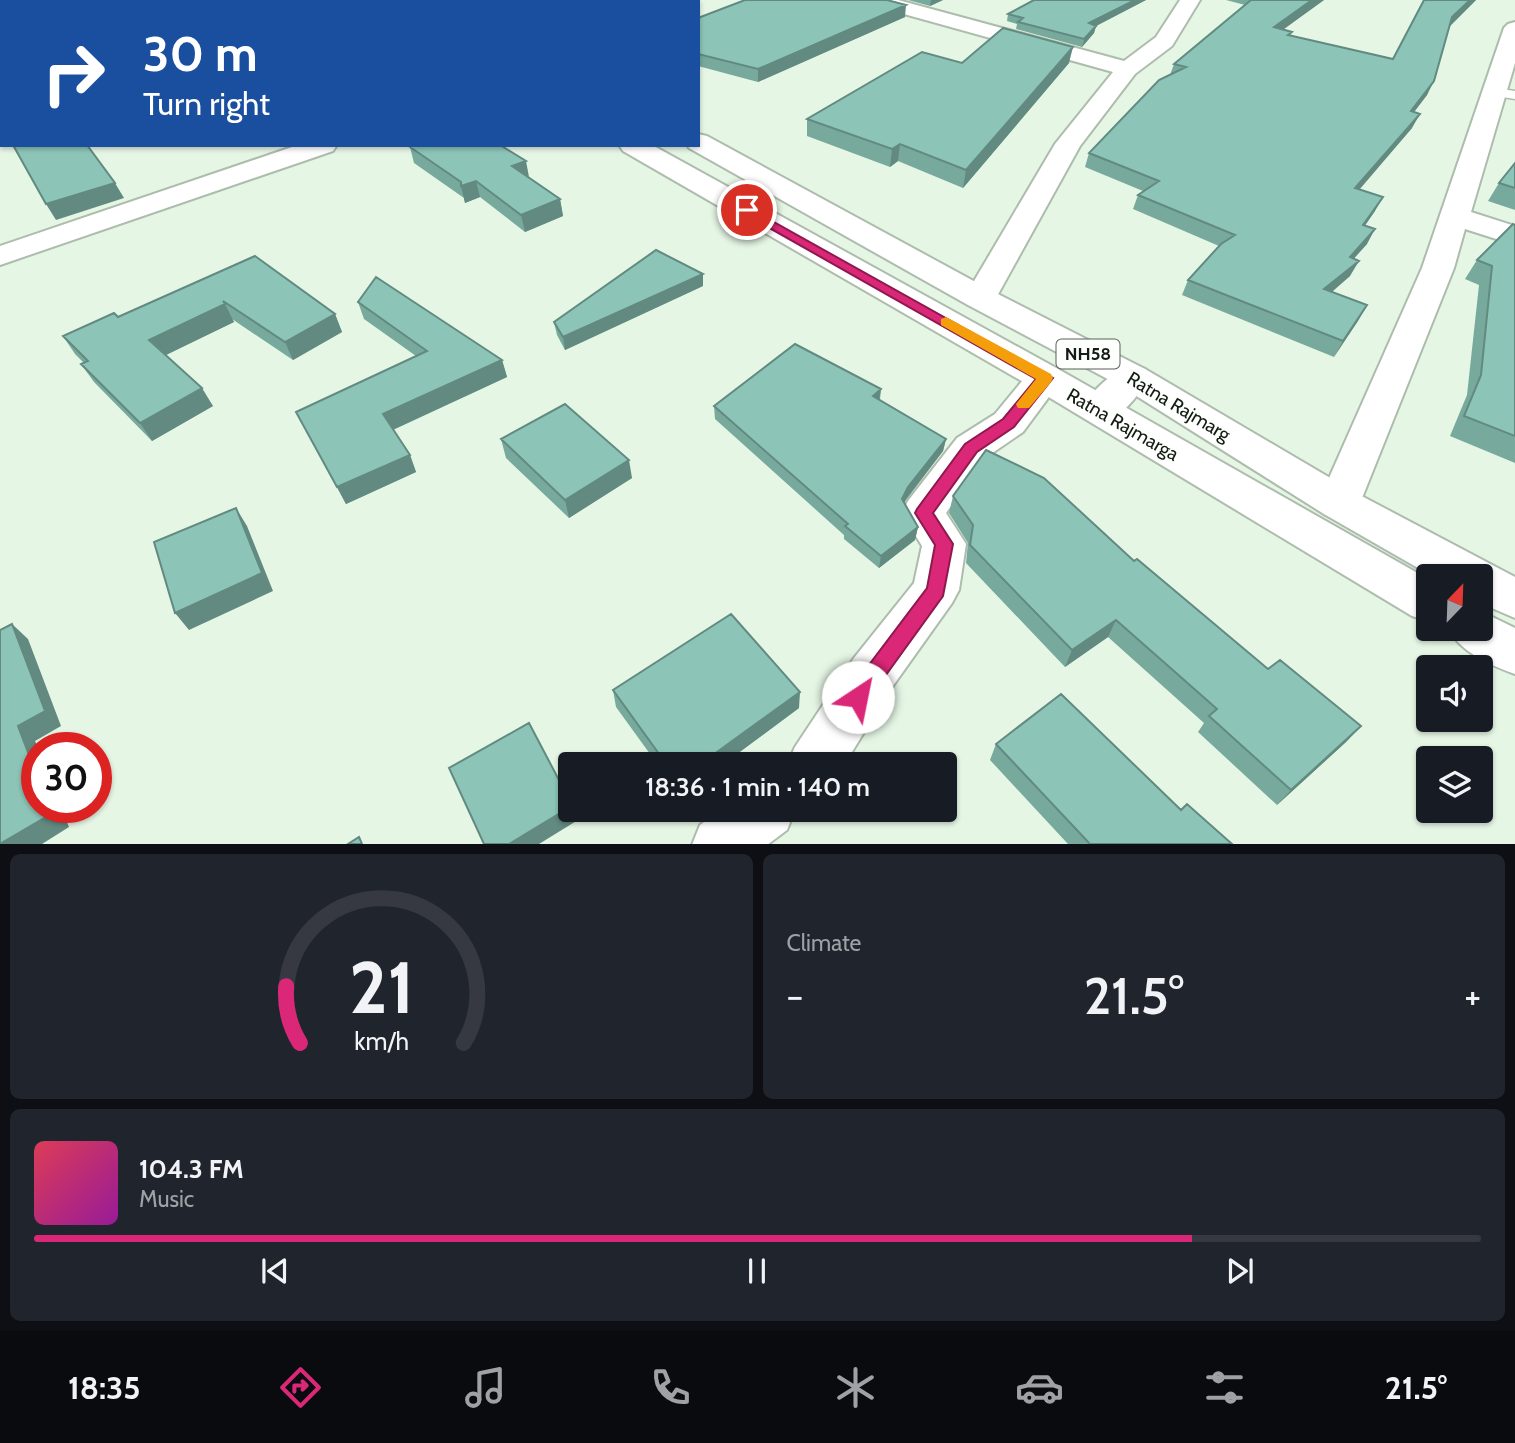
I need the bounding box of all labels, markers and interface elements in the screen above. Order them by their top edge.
text: 30 m [143,24,258,83]
icon: right [28,28,119,119]
text: Turn right [143,84,270,123]
pin [717,180,777,240]
icon: arrive [728,191,766,229]
road number: NH58 [1056,340,1120,368]
street label: Ratna Rajmarg [1123,367,1235,447]
street label: Ratna Rajmarga [1063,383,1183,466]
north arrow [1416,564,1493,640]
map controls [1416,564,1493,823]
button: sound [1416,655,1493,732]
position arrow [821,660,895,734]
speed limit sign: 30 [21,732,112,823]
button: layers [1416,746,1493,823]
text: 18:36 · 1 min · 140 m [645,771,870,803]
text: Climate [787,929,861,957]
text: 21 [349,943,414,1031]
text: 21.5° [1084,964,1184,1027]
text: − [787,972,803,1019]
text: + [1464,972,1481,1019]
text: km/h [354,1025,409,1055]
text: 104.3 FM [139,1153,244,1185]
text: Music [139,1185,194,1213]
icon: previous [256,1252,294,1290]
icon: pause [738,1252,776,1290]
icon: next [1221,1252,1259,1290]
icon: directions [276,1363,325,1412]
icon: music [461,1363,510,1412]
icon: phone [646,1363,695,1412]
icon: climate [831,1363,880,1412]
icon: car [1015,1363,1064,1412]
icon: filters [1200,1363,1249,1412]
text: 18:35 [68,1368,141,1407]
text: 21.5° [1385,1368,1447,1407]

